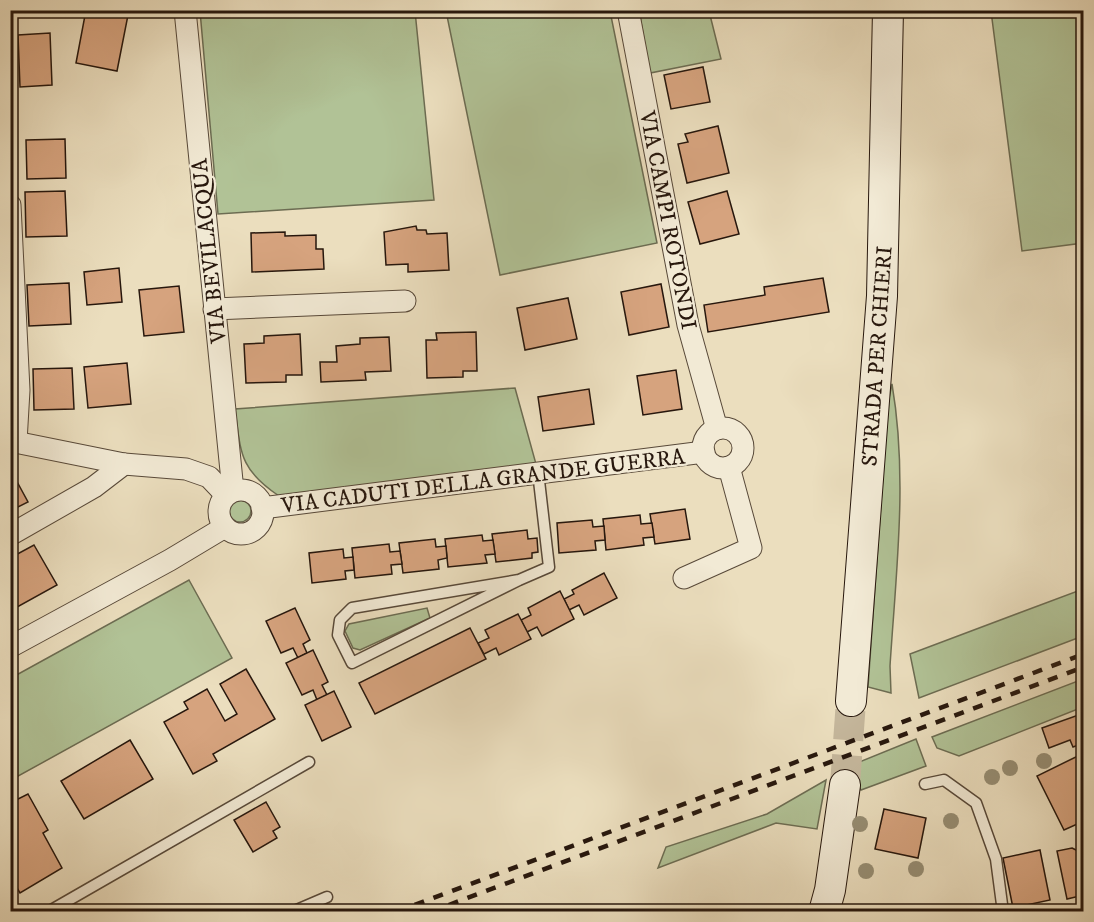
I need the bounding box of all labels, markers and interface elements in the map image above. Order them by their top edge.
street label: VIA CAMPI ROTONDI [633,108,702,332]
street label: VIA BEVILACQUA [186,156,233,346]
street label: STRADA PER CHIERI [856,245,899,467]
street label: VIA CADUTI DELLA GRANDE GUERRA [279,443,687,520]

